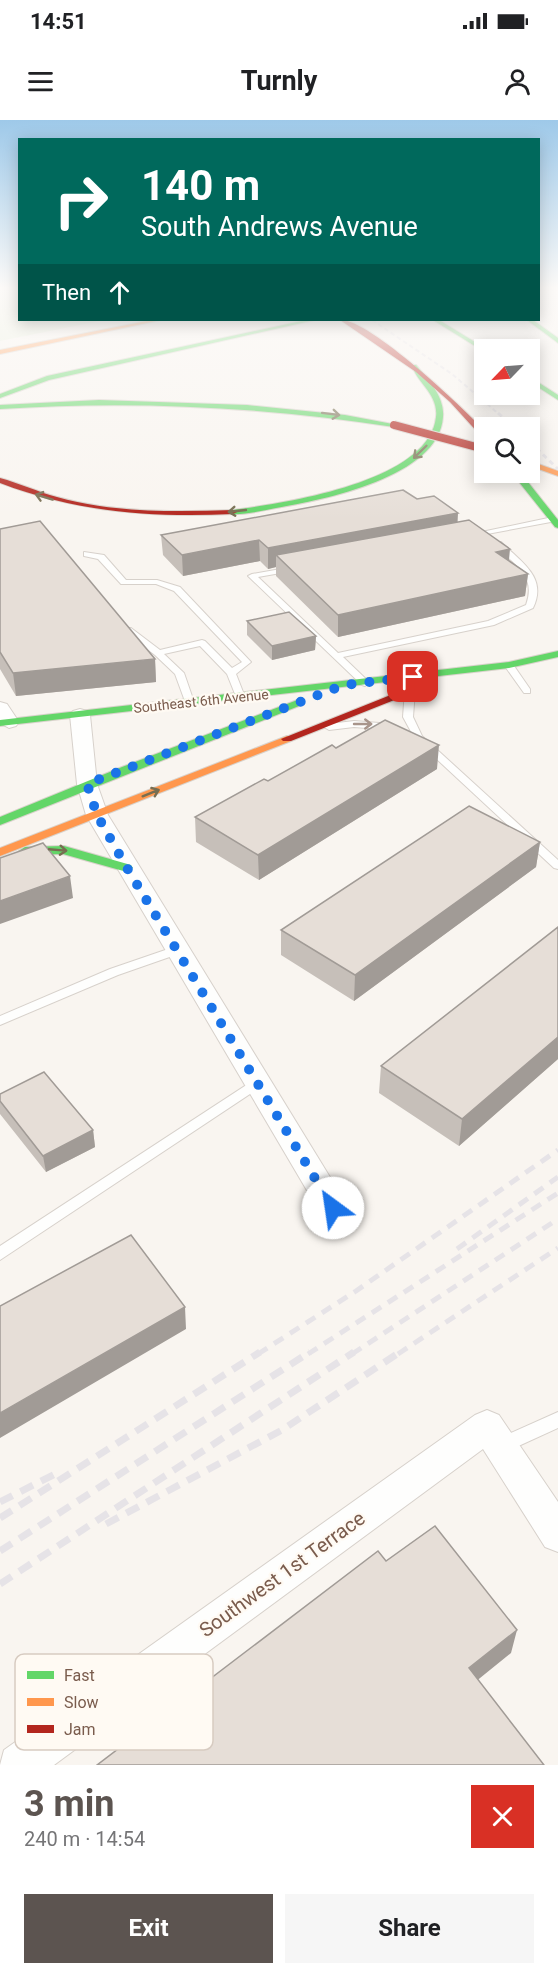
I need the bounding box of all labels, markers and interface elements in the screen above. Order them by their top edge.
text: 14:51 [30,9,87,34]
icon: menu [24,65,57,98]
text: Turnly [241,65,317,97]
icon: person [501,65,534,98]
text: 140 m [141,161,260,210]
icon: right [42,162,120,240]
text: South Andrews Avenue [141,211,418,243]
icon: ahead [103,276,136,309]
text: Then [42,280,91,305]
north arrow [474,339,540,405]
map controls [474,339,540,483]
one-way arrow [320,409,340,420]
button: search [474,417,540,483]
one-way arrow [412,444,427,459]
one-way arrow [35,491,54,502]
one-way arrow [228,506,248,517]
pin [387,651,438,702]
icon: arrive [396,660,429,693]
street label: Southeast 6th Avenue [133,686,269,716]
one-way arrow [353,718,373,730]
one-way arrow [142,787,160,798]
one-way arrow [47,844,67,855]
position arrow [301,1176,365,1240]
street label: Southwest 1st Terrace [195,1506,369,1642]
legend [15,1654,213,1750]
text: Fast [64,1666,95,1685]
text: Slow [64,1693,99,1712]
text: Jam [64,1720,96,1739]
text: 3 min [24,1783,115,1825]
button: close [471,1785,534,1848]
text: 240 m · 14:54 [24,1827,145,1851]
button: Exit [24,1894,273,1963]
button: Share [285,1894,534,1963]

